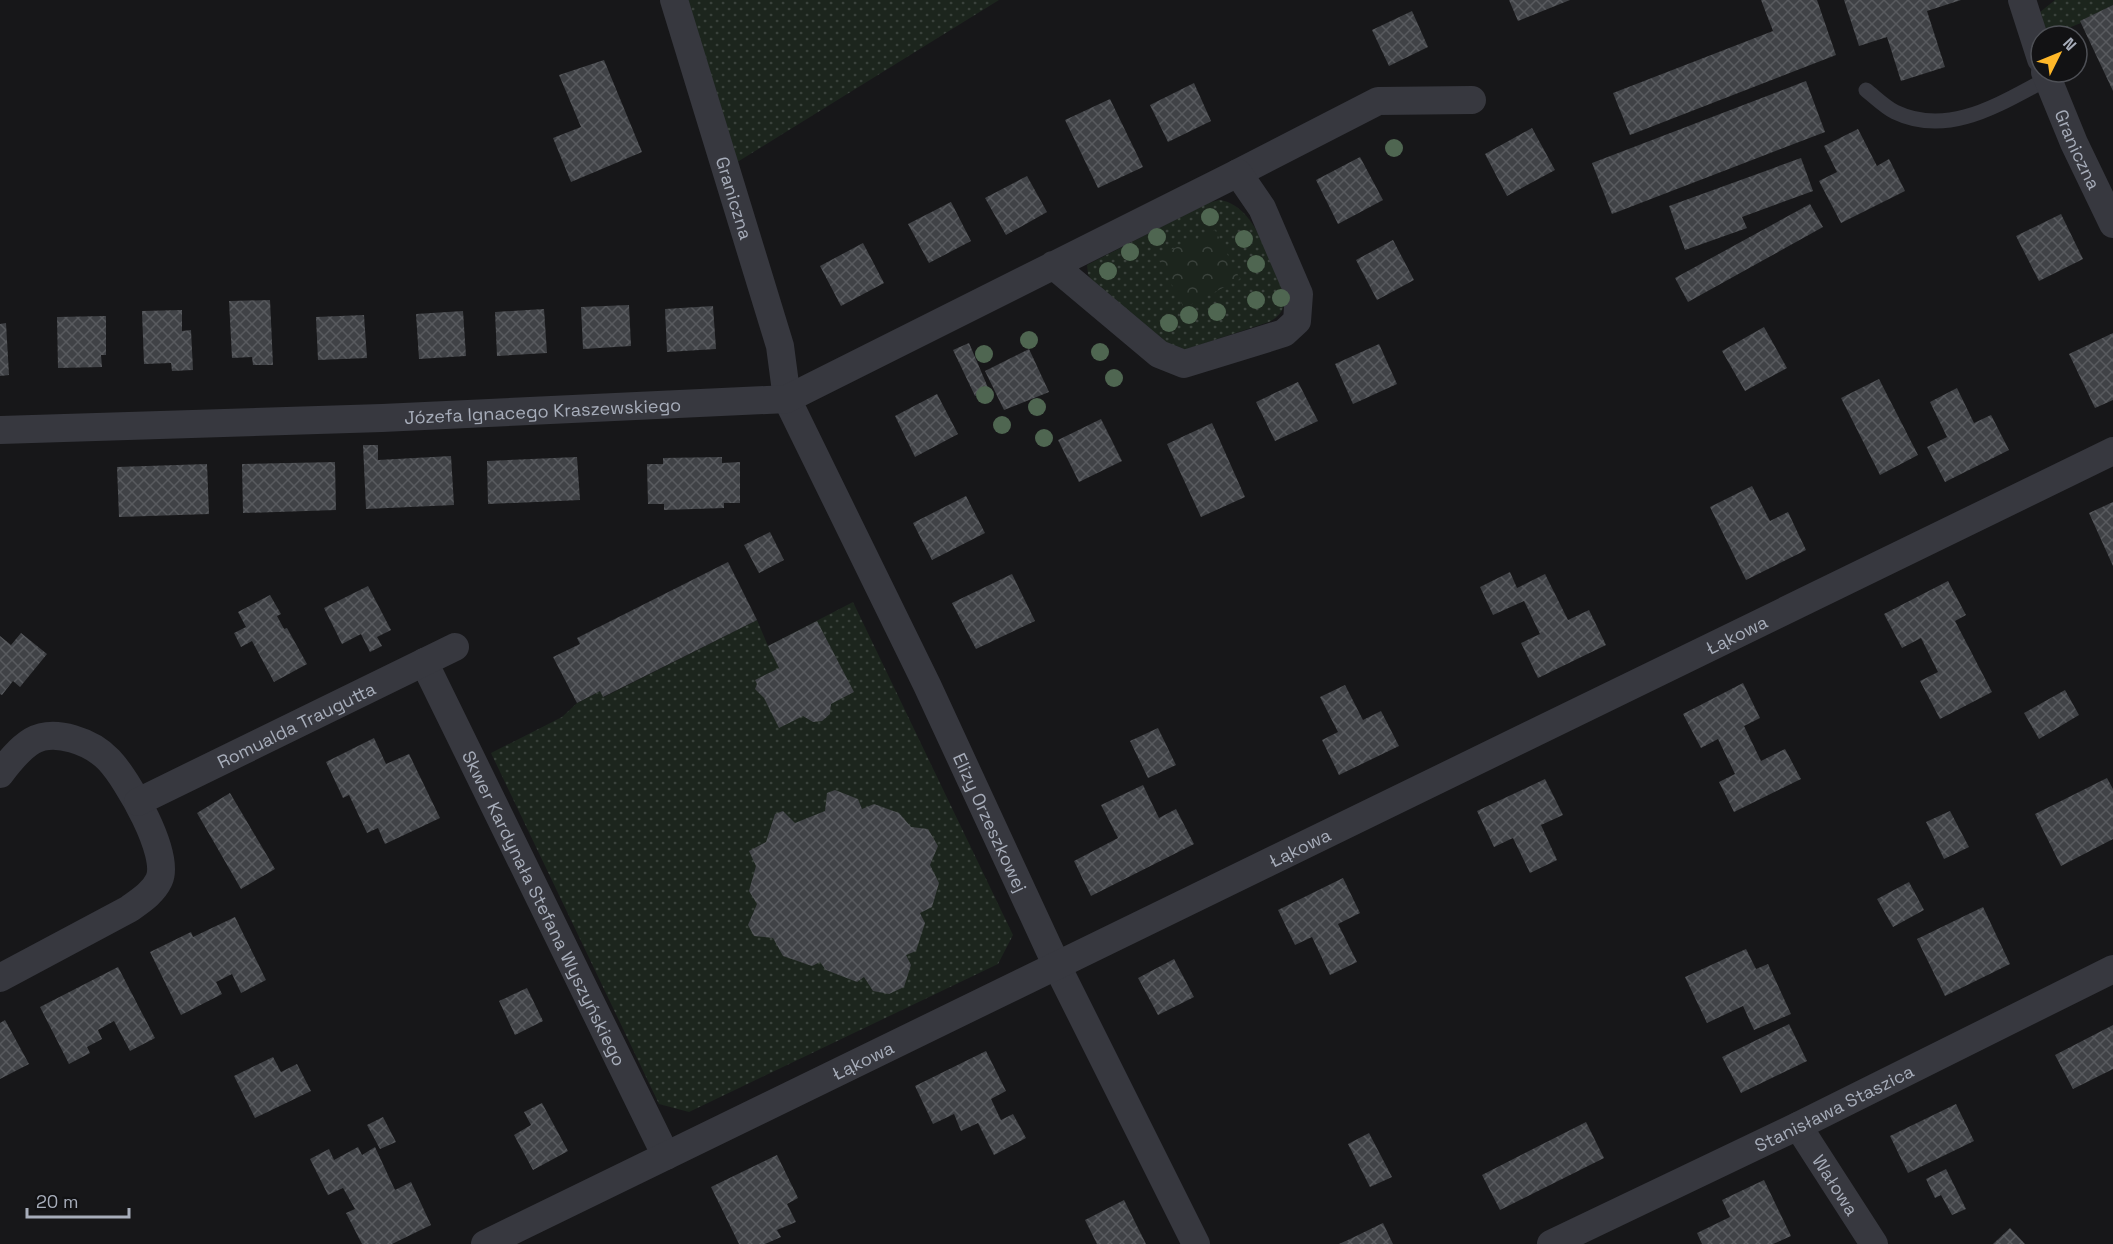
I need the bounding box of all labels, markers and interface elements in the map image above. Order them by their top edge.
north arrow [2029,24,2089,84]
text: N [2058,33,2081,55]
street label: Graniczna [2050,106,2106,193]
street label: Graniczna [711,154,758,242]
street label: Józefa Ignacego Kraszewskiego [404,392,682,428]
street label: Łąkowa [1702,610,1771,659]
street label: Romualda Traugutta [213,676,379,773]
street label: Skwer Kardynała Stefana Wyszyńskiego [458,747,632,1070]
street label: Elizy Orzeszkowej [948,749,1033,896]
street label: Łąkowa [1265,822,1334,872]
street label: Łąkowa [828,1035,897,1085]
street label: Stanisława Staszica [1751,1059,1917,1157]
street label: Wałowa [1808,1150,1864,1220]
scale bar [27,1181,129,1219]
text: 20 m [36,1190,79,1213]

